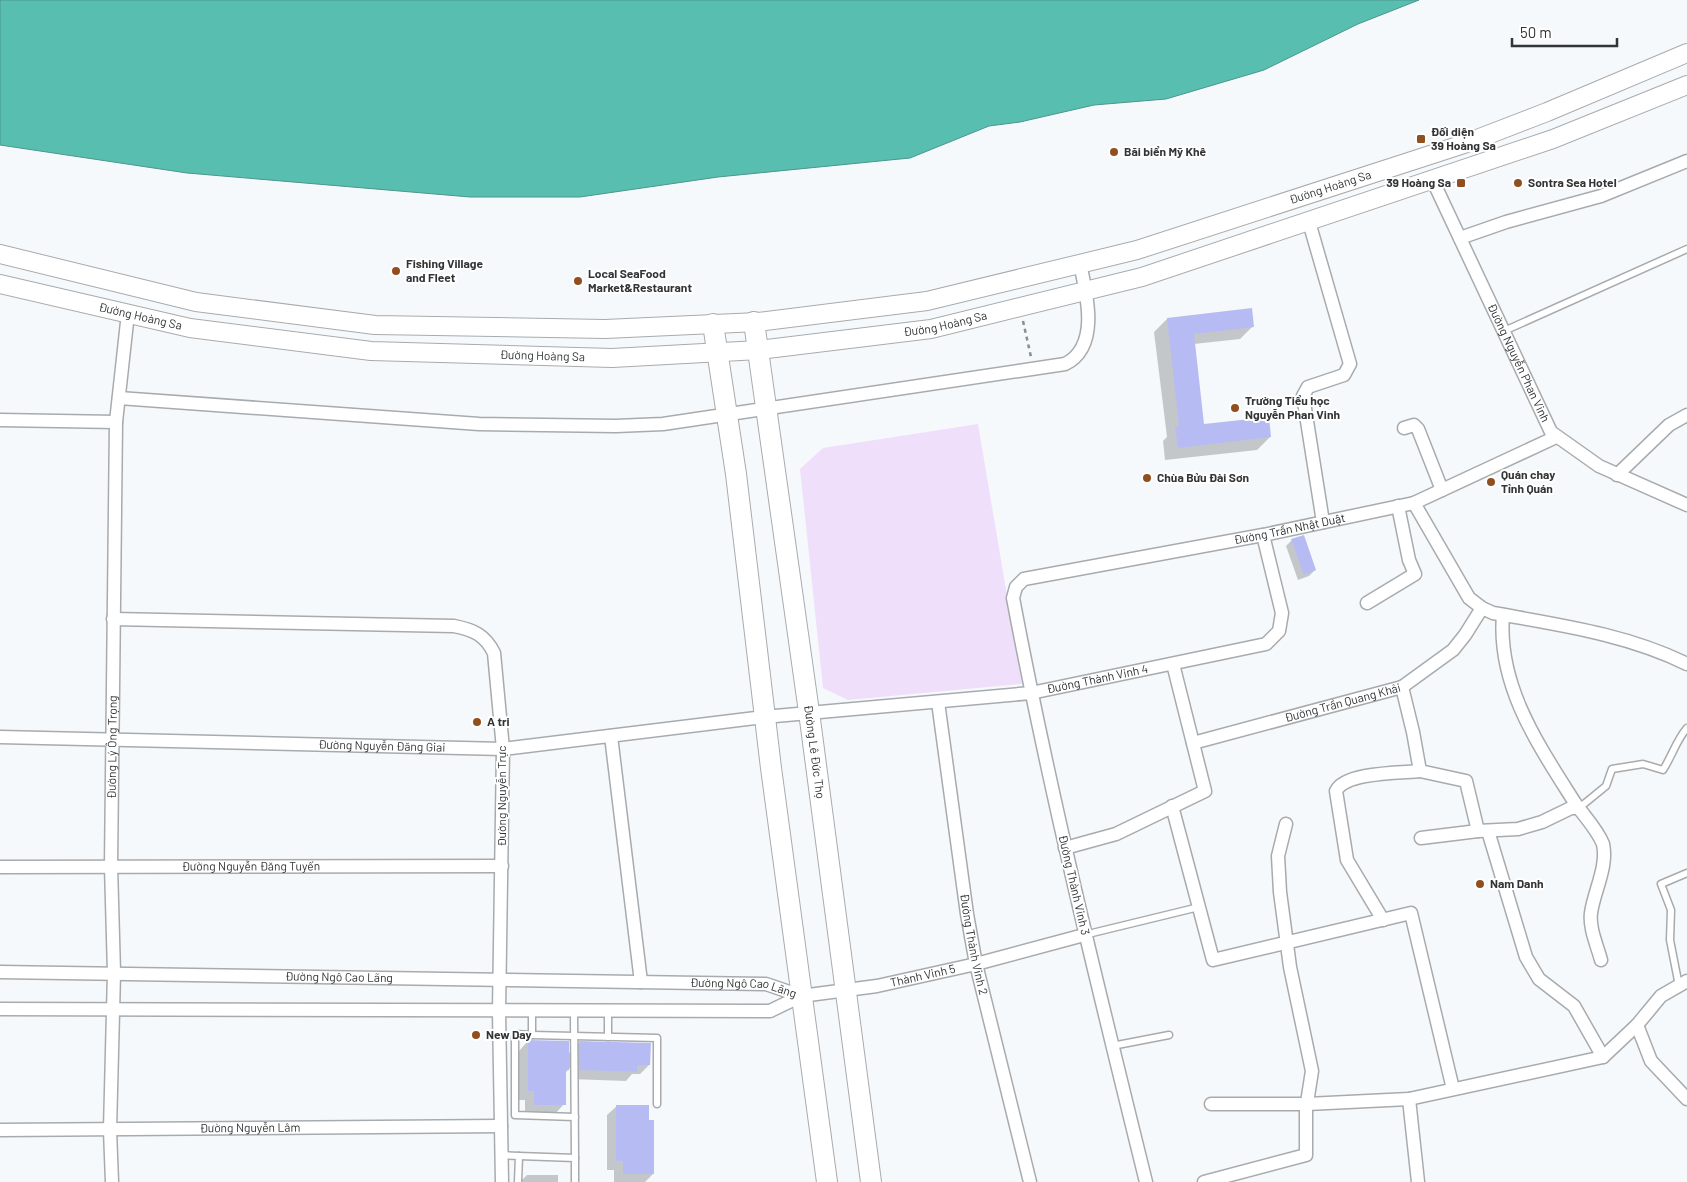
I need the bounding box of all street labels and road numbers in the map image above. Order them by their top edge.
street label: Đường Hoàng Sa [1287,167,1373,206]
street label: Đường Hoàng Sa [97,299,184,332]
street label: Đường Nguyễn Phan Vinh [1486,301,1553,424]
street label: Đường Hoàng Sa [903,307,988,338]
street label: Đường Hoàng Sa [500,347,585,363]
street label: Đường Trần Nhật Duật [1233,510,1346,546]
street label: Đường Thành Vinh 4 [1045,661,1149,696]
street label: Đường Trần Quang Khải [1283,680,1402,724]
street label: Đường Lý Ông Trọng [104,695,119,799]
street label: Đường Lê Đức Thọ [802,704,828,800]
street label: Đường Nguyễn Đăng Giai [318,737,446,754]
street label: Đường Nguyễn Trực [494,745,508,847]
street label: Đường Thành Vinh 3 [1057,833,1093,936]
street label: Đường Nguyễn Đăng Tuyến [182,858,320,873]
street label: Đường Thành Vinh 2 [958,893,991,996]
street label: Thành Vinh 5 [889,961,957,989]
street label: Đường Ngô Cao Lãng [285,968,393,984]
street label: Đường Ngô Cao Lãng [690,975,799,1000]
street label: Đường Nguyễn Lâm [200,1120,300,1134]

